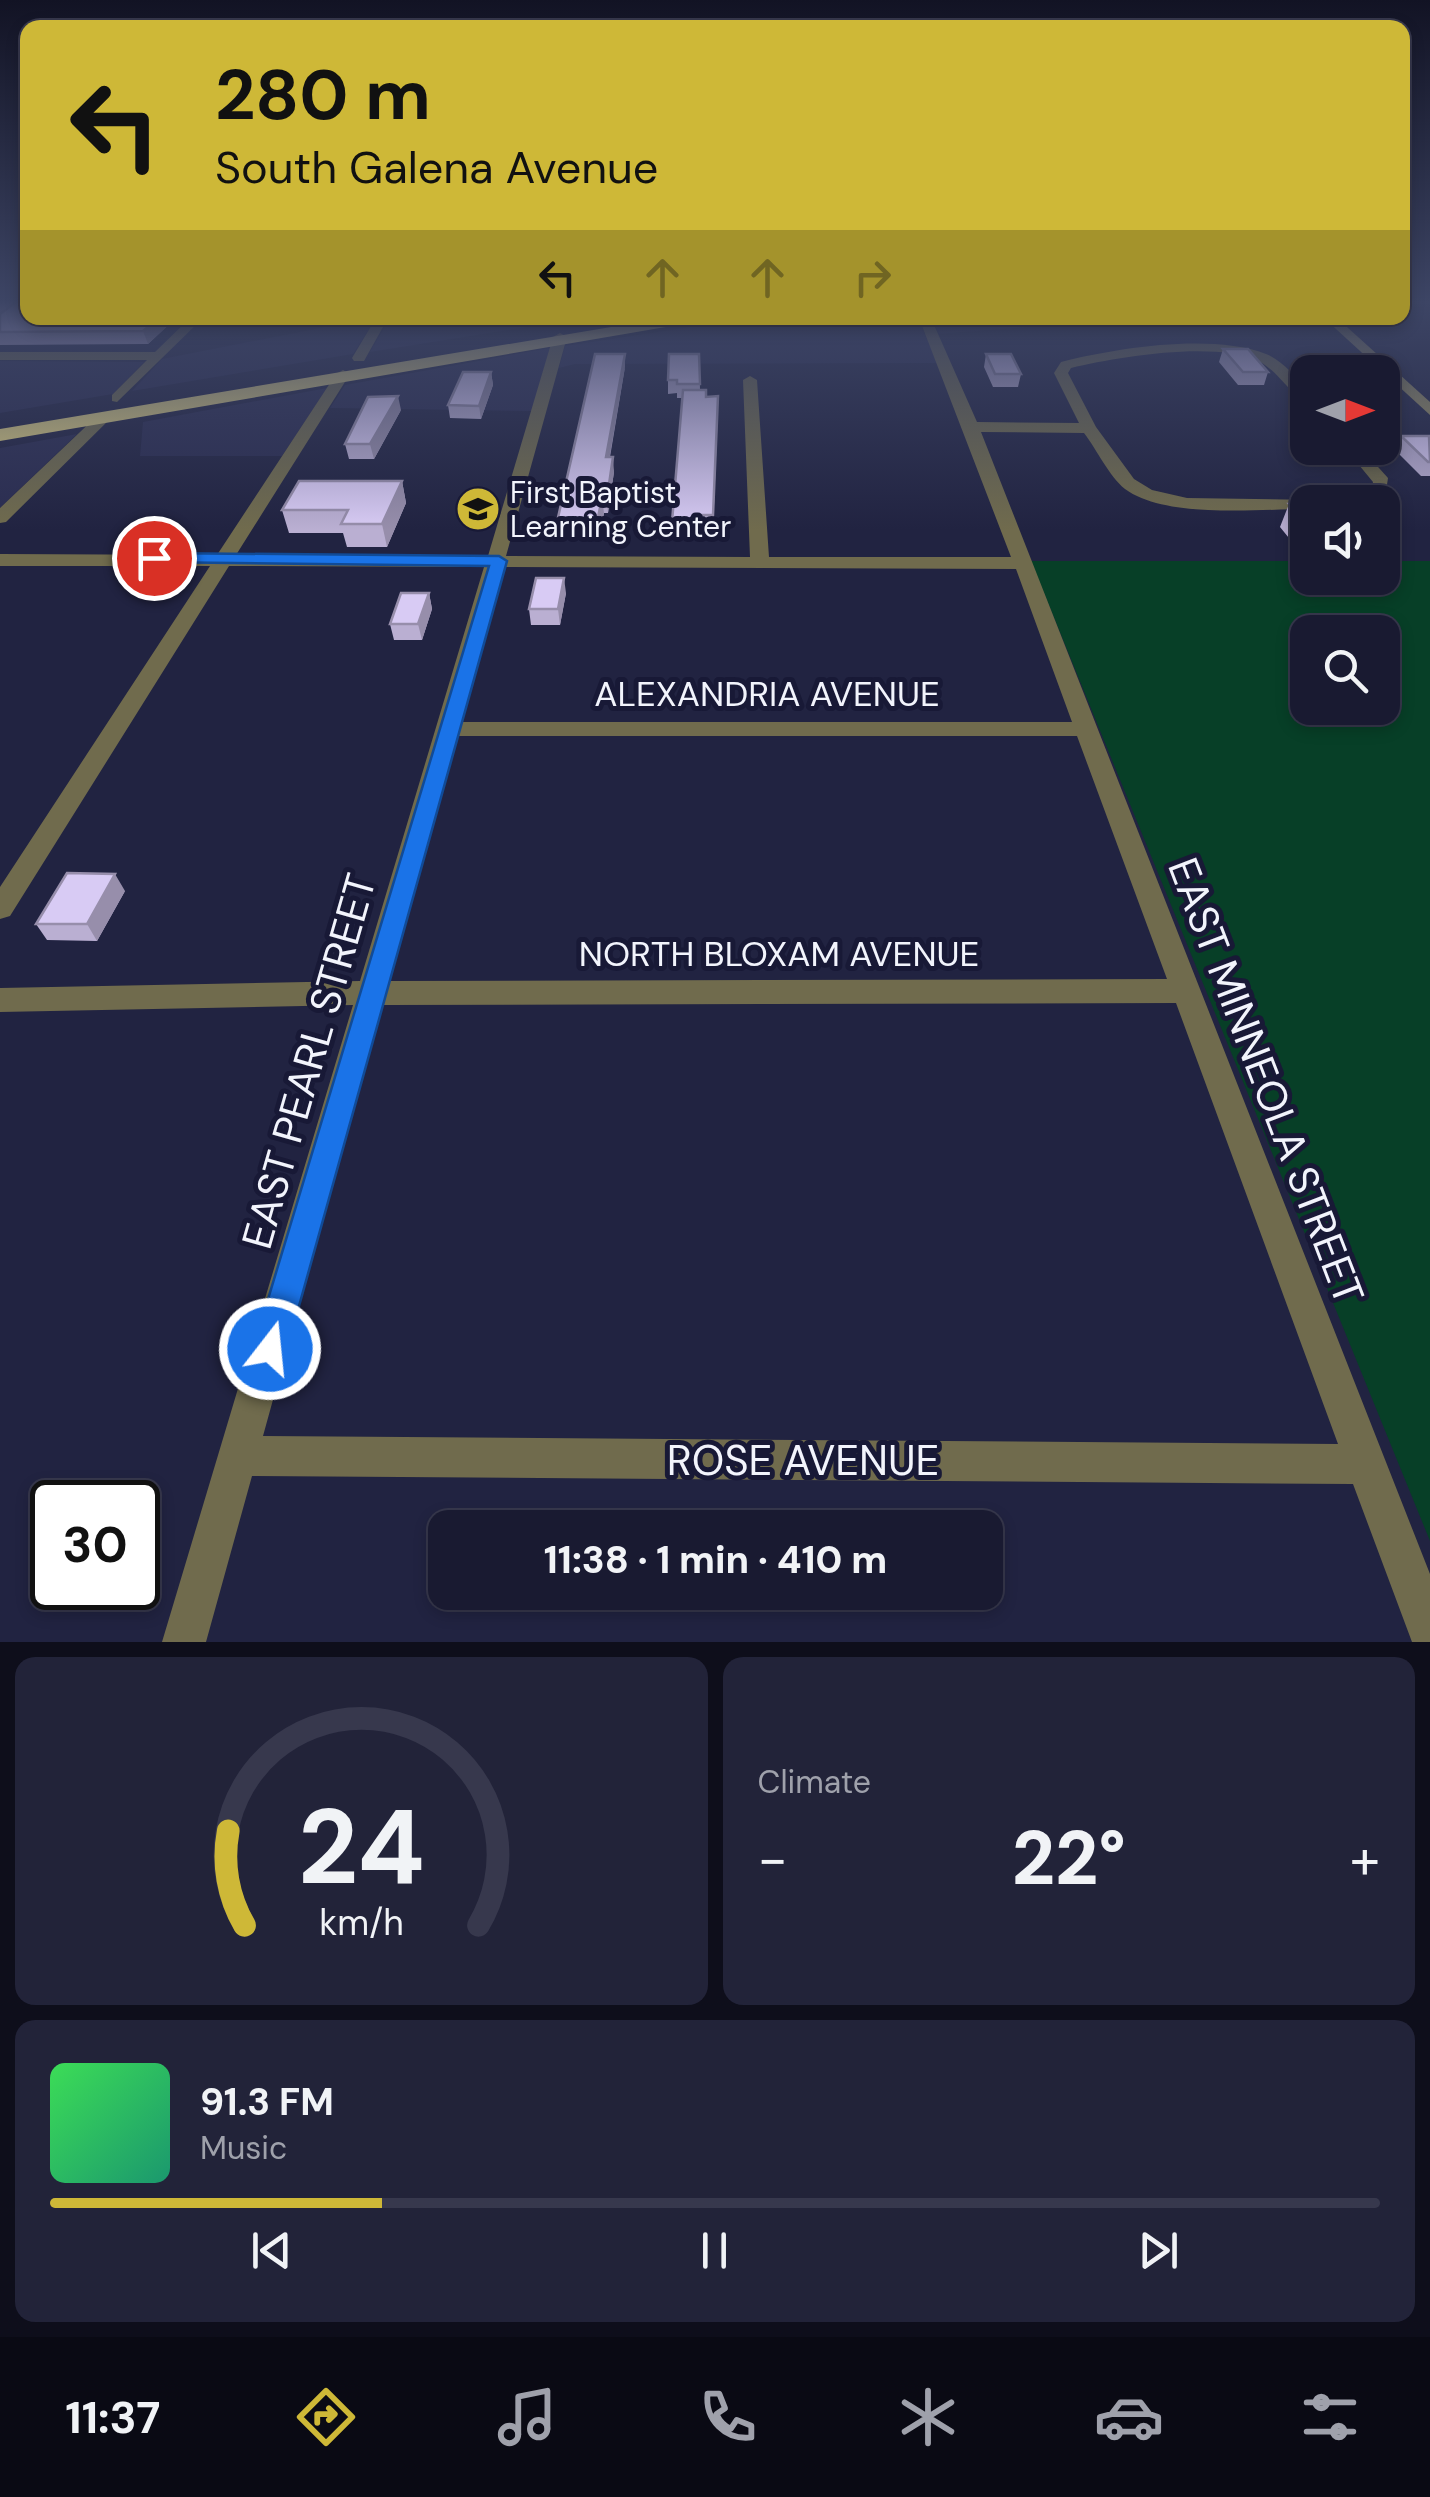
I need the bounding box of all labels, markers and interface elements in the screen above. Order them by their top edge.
text: 280 m [215,50,431,141]
icon: left [50,60,180,190]
text: South Galena Avenue [215,138,658,197]
icon: left [530,250,585,305]
icon: ahead [635,250,690,305]
icon: ahead [740,250,795,305]
icon: right [845,250,900,305]
north arrow [1290,355,1400,465]
map controls [1290,355,1400,725]
place label: First Baptist Learning Center [510,473,731,546]
button: sound [1290,485,1400,595]
school or university icon: First Baptist Learning Center [455,486,501,532]
pin [112,516,197,601]
icon: arrive [127,531,182,586]
button: search [1290,615,1400,725]
street label: ALEXANDRIA AVENUE [594,671,940,717]
street label: EAST MINNEOLA STREET [1155,850,1377,1312]
street label: EAST PEARL STREET [229,867,389,1255]
street label: NORTH BLOXAM AVENUE [579,931,979,977]
position arrow [218,1297,322,1401]
street label: ROSE AVENUE [667,1433,939,1488]
speed limit sign: 30 [30,1480,160,1610]
text: 11:38 · 1 min · 410 m [544,1535,887,1585]
text: Climate [758,1761,871,1803]
text: 24 [298,1780,425,1915]
text: 22° [1012,1810,1126,1907]
text: − [758,1823,788,1895]
text: + [1350,1823,1380,1895]
text: km/h [319,1900,403,1946]
text: 91.3 FM [200,2077,334,2127]
text: Music [200,2127,287,2169]
icon: previous [244,2223,299,2278]
icon: pause [687,2223,742,2278]
icon: next [1131,2223,1186,2278]
icon: directions [291,2382,361,2452]
icon: music [492,2382,562,2452]
icon: phone [693,2382,763,2452]
icon: climate [893,2382,963,2452]
icon: car [1094,2382,1164,2452]
icon: filters [1295,2382,1365,2452]
text: 11:37 [65,2388,161,2447]

